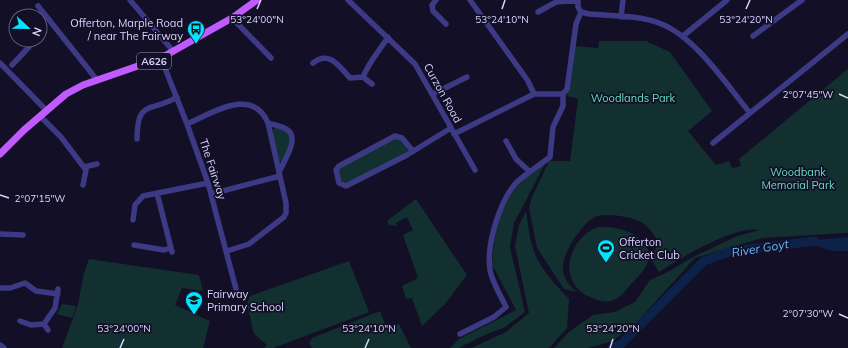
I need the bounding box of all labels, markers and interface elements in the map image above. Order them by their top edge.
north arrow [8,8,48,48]
text: 53°24'00"N [230,13,284,26]
text: 53°24'10"N [475,13,529,26]
text: 53°24'20"N [719,13,773,26]
place label: Offerton, Marple Road / near The Fairway [70,16,183,43]
bus stop icon: Offerton, Marple Road / near The Fairway [186,19,206,44]
text: N [29,25,45,38]
road number: A626 [137,53,171,69]
street label: Curzon Road [421,61,465,125]
text: 2°07'45"W [783,88,833,101]
park label: Woodlands Park [591,91,676,105]
street label: The Fairway [197,137,229,201]
park label: Woodbank Memorial Park [761,165,835,192]
text: 2°07'15"W [15,192,65,205]
place label: Offerton Cricket Club [619,235,680,262]
water label: River Goyt [730,236,790,260]
sports icon: Offerton Cricket Club [596,238,616,263]
place label: Fairway Primary School [207,287,284,314]
school or university icon: Fairway Primary School [184,290,204,315]
text: 2°07'30"W [783,307,833,320]
text: 53°24'00"N [97,322,151,335]
text: 53°24'10"N [342,322,396,335]
text: 53°24'20"N [586,322,640,335]

